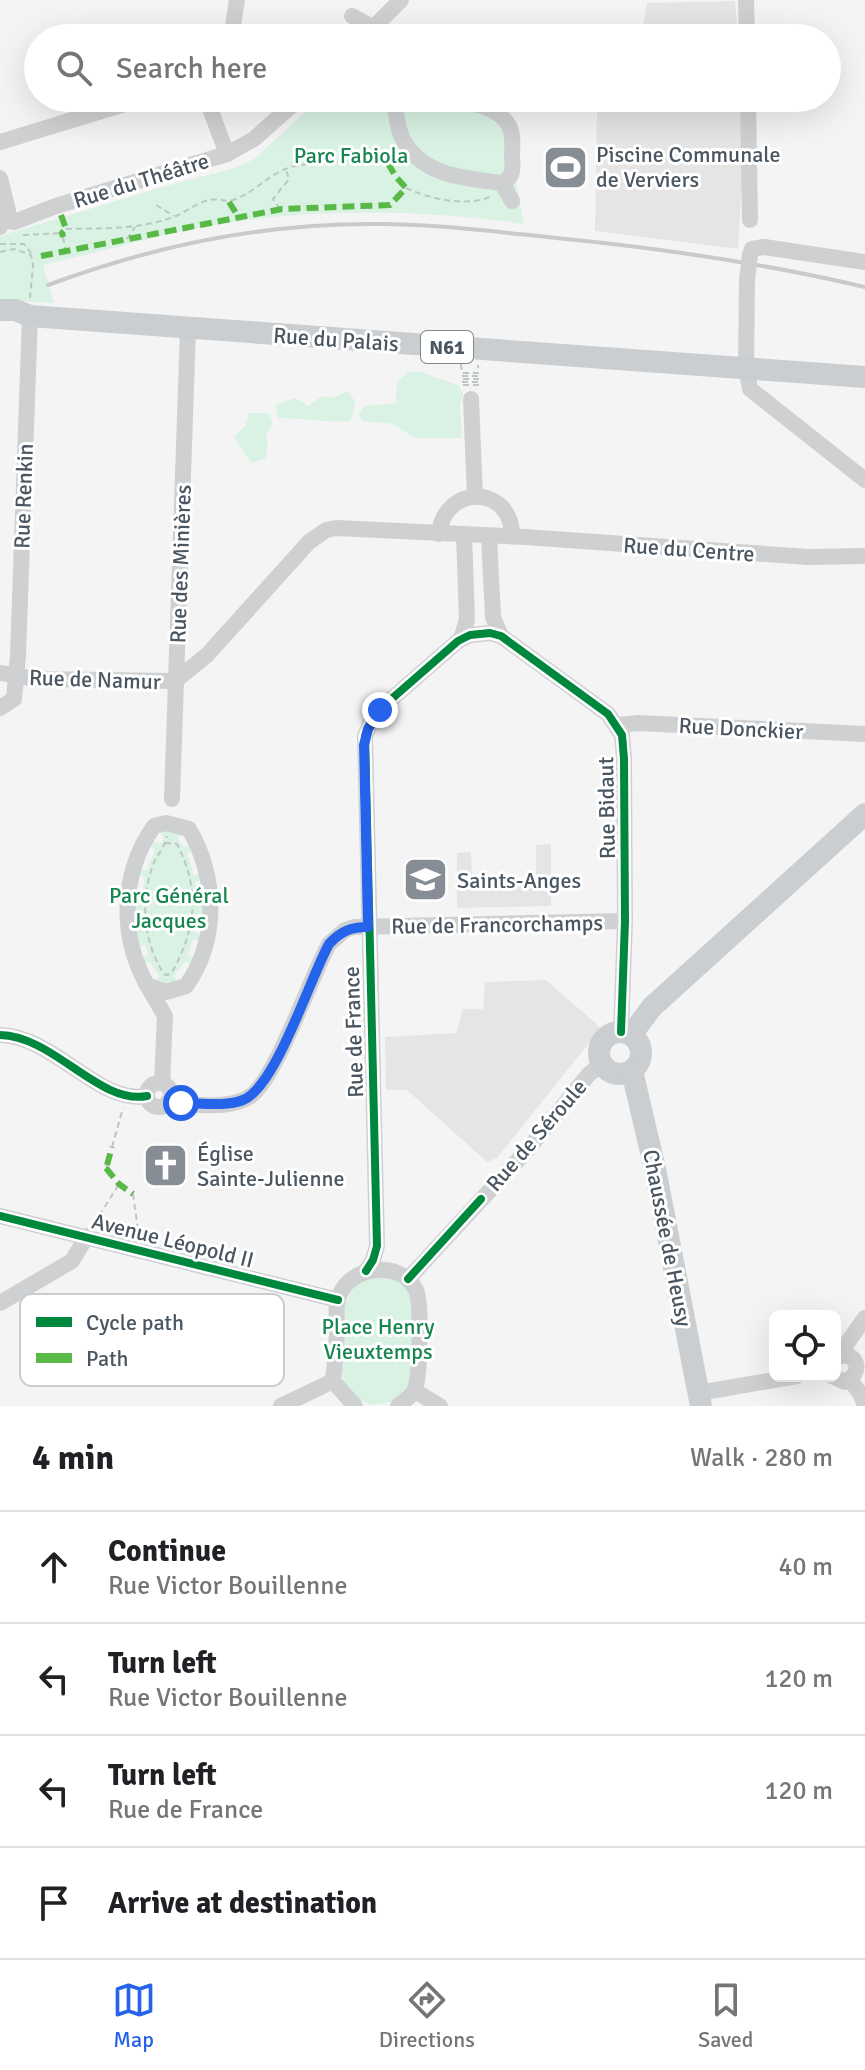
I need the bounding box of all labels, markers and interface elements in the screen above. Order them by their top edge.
search box [24,24,841,112]
icon: search [52,46,96,90]
text: Search here [116,50,267,87]
place label: Piscine Communale de Verviers [596,141,781,193]
park label: Parc Fabiola [294,142,408,169]
sports icon: Piscine Communale de Verviers [541,143,589,191]
street label: Rue du Théâtre [70,147,212,214]
street label: Rue du Palais [272,322,400,357]
road number: N61 [421,331,473,363]
street label: Rue Renkin [8,443,39,549]
street label: Rue des Minières [164,484,197,644]
street label: Rue du Centre [622,531,756,568]
street label: Rue de Namur [29,664,161,695]
route end [362,692,398,728]
street label: Rue Donckier [678,712,804,745]
street label: Rue Bidaut [592,756,621,859]
school or university icon: Saints-Anges [402,856,450,904]
place label: Saints-Anges [457,867,581,894]
park label: Parc Général Jacques [109,882,229,934]
street label: Rue de Francorchamps [391,909,603,940]
street label: Rue de France [338,966,369,1098]
street label: Rue de Séroule [480,1074,592,1197]
route start [163,1085,199,1121]
place label: Église Sainte-Julienne [197,1140,344,1192]
church icon: Église Sainte-Julienne [142,1142,190,1190]
street label: Chaussée de Heusy [637,1147,698,1330]
street label: Avenue Léopold II [89,1207,257,1274]
legend [20,1294,284,1386]
text: Cycle path [86,1309,184,1336]
map controls [769,1310,841,1382]
button: locate [769,1310,841,1382]
park label: Place Henry Vieuxtemps [322,1313,435,1365]
text: Path [86,1345,129,1372]
text: 4 min [32,1437,114,1479]
text: Walk · 280 m [690,1442,833,1474]
text: Continue [108,1533,226,1570]
icon: ahead [32,1545,76,1589]
text: 40 m [778,1551,833,1583]
text: Rue Victor Bouillenne [108,1570,347,1602]
text: Turn left [108,1645,217,1682]
icon: left [32,1657,76,1701]
text: 120 m [764,1663,833,1695]
text: Rue Victor Bouillenne [108,1682,347,1714]
text: Turn left [108,1757,217,1794]
icon: left [32,1769,76,1813]
text: 120 m [764,1775,833,1807]
text: Rue de France [108,1794,263,1826]
icon: arrive [32,1881,76,1925]
text: Arrive at destination [108,1885,377,1922]
tab: Map [112,1978,156,2053]
tab: Directions [379,1978,475,2053]
tab: Saved [698,1978,753,2053]

